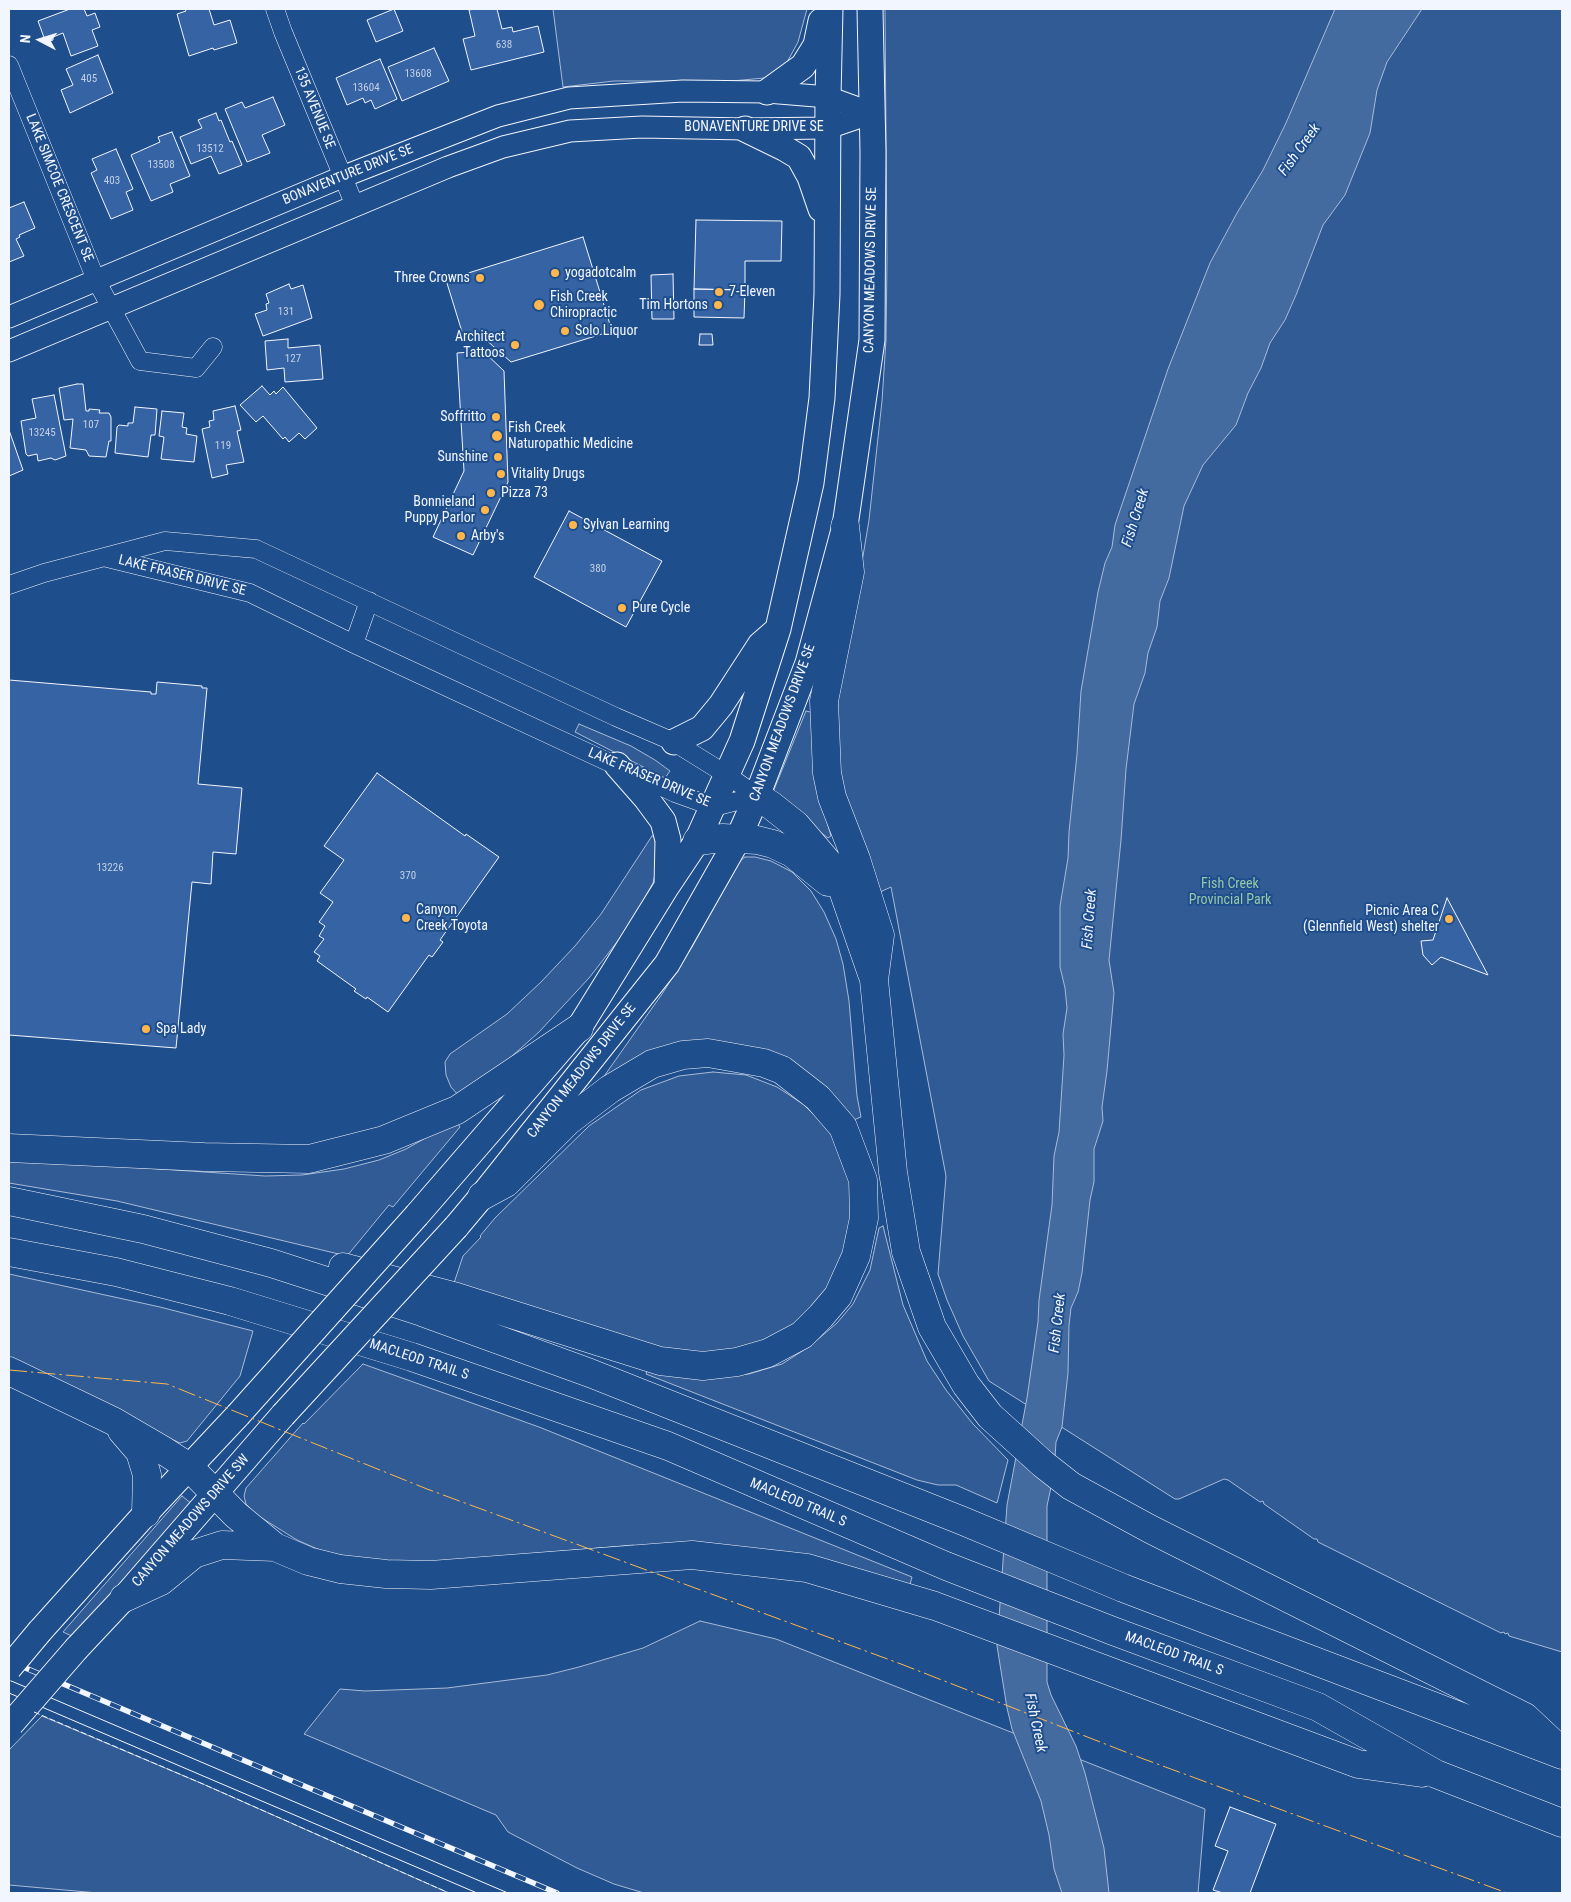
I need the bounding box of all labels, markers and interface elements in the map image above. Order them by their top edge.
north arrow [15,15,65,65]
text: N [17,34,33,44]
house number: 638 [496,38,512,52]
street label: 135 AVENUE SE [290,64,338,152]
house number: 13608 [404,67,432,81]
house number: 405 [81,72,97,86]
house number: 13604 [352,81,380,95]
street label: LAKE SIMCOE CRESCENT SE [22,112,96,264]
street label: BONAVENTURE DRIVE SE [684,119,824,135]
water label: Fish Creek [1275,120,1325,180]
street label: BONAVENTURE DRIVE SE [280,141,416,209]
house number: 13512 [196,142,224,156]
house number: 13508 [147,158,175,172]
house number: 403 [104,174,120,188]
street label: CANYON MEADOWS DRIVE SE [861,187,881,353]
place label: yogadotcalm [565,265,636,281]
marker: yogadotcalm [549,267,561,279]
place label: Three Crowns [394,270,470,286]
marker: Three Crowns [474,272,486,284]
place label: 7-Eleven [729,284,775,300]
marker: 7-Eleven [713,286,725,298]
place label: Fish Creek Chiropractic [550,289,617,322]
place label: Tim Hortons [639,297,708,313]
marker: Fish Creek Chiropractic [532,298,546,312]
marker: Tim Hortons [712,299,724,311]
house number: 131 [278,305,294,319]
place label: Solo Liquor [575,323,638,339]
marker: Solo Liquor [559,325,571,337]
place label: Architect Tattoos [455,329,505,362]
marker: Architect Tattoos [509,339,521,351]
house number: 127 [285,352,301,366]
place label: Soffritto [440,409,486,425]
marker: Soffritto [490,411,502,423]
house number: 107 [83,418,99,432]
place label: Fish Creek Naturopathic Medicine [508,420,633,452]
house number: 13245 [28,426,56,440]
marker: Fish Creek Naturopathic Medicine [490,429,504,443]
house number: 119 [215,439,231,453]
place label: Sunshine [437,449,488,465]
marker: Sunshine [492,451,504,463]
place label: Vitality Drugs [511,466,585,482]
marker: Vitality Drugs [495,468,507,480]
place label: Pizza 73 [501,485,548,501]
marker: Pizza 73 [485,487,497,499]
water label: Fish Creek [1119,487,1153,549]
place label: Bonnieland Puppy Parlor [405,494,475,526]
marker: Bonnieland Puppy Parlor [479,504,491,516]
place label: Sylvan Learning [583,517,670,533]
marker: Sylvan Learning [567,519,579,531]
place label: Arby's [471,528,504,544]
marker: Arby's [455,530,467,542]
street label: LAKE FRASER DRIVE SE [116,552,248,600]
house number: 380 [590,562,606,576]
place label: Pure Cycle [632,600,690,616]
marker: Pure Cycle [616,602,628,614]
street label: CANYON MEADOWS DRIVE SE [747,642,819,804]
street label: LAKE FRASER DRIVE SE [585,745,713,811]
house number: 13226 [96,861,124,875]
house number: 370 [400,869,416,883]
park label: Fish Creek Provincial Park [1189,876,1271,909]
water label: Fish Creek [1079,888,1101,950]
place label: Canyon Creek Toyota [416,902,488,934]
place label: Picnic Area C (Glennfield West) shelter [1303,903,1439,936]
marker: Canyon Creek Toyota [400,912,412,924]
marker: Picnic Area C (Glennfield West) shelter [1443,913,1455,925]
street label: CANYON MEADOWS DRIVE SE [524,1000,640,1142]
place label: Spa Lady [156,1021,206,1037]
marker: Spa Lady [140,1023,152,1035]
water label: Fish Creek [1046,1292,1070,1354]
street label: MACLEOD TRAIL S [367,1336,471,1384]
street label: CANYON MEADOWS DRIVE SW [129,1451,253,1591]
street label: MACLEOD TRAIL S [747,1475,849,1531]
street label: MACLEOD TRAIL S [1123,1628,1225,1680]
water label: Fish Creek [1020,1692,1050,1754]

